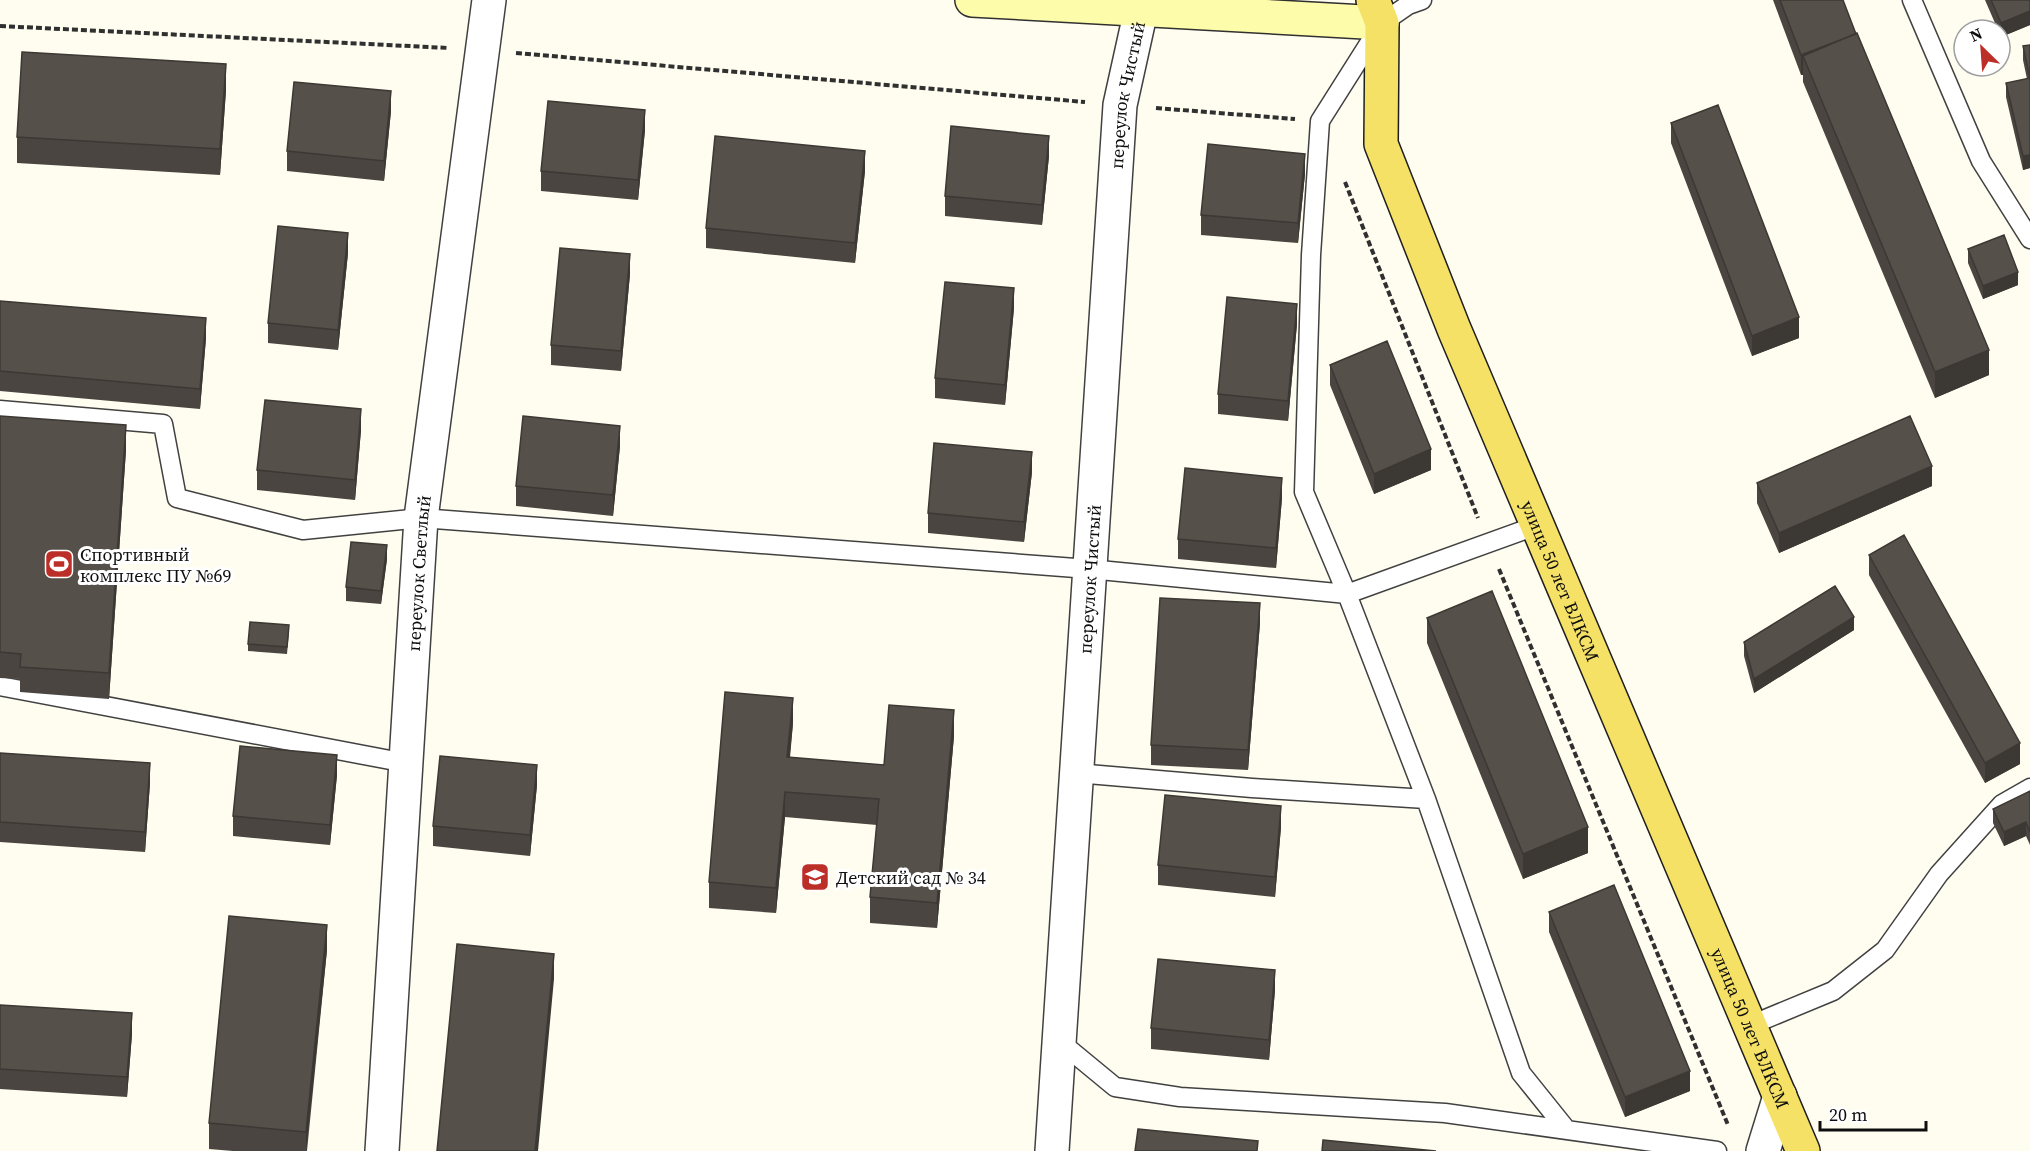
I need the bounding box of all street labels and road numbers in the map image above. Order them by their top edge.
street label: переулок Чистый [1103,19,1151,170]
street label: переулок Светлый [400,494,436,652]
street label: улица 50 лет ВЛКСМ [1516,496,1606,665]
street label: переулок Чистый [1072,504,1107,655]
street label: улица 50 лет ВЛКСМ [1705,944,1796,1112]

